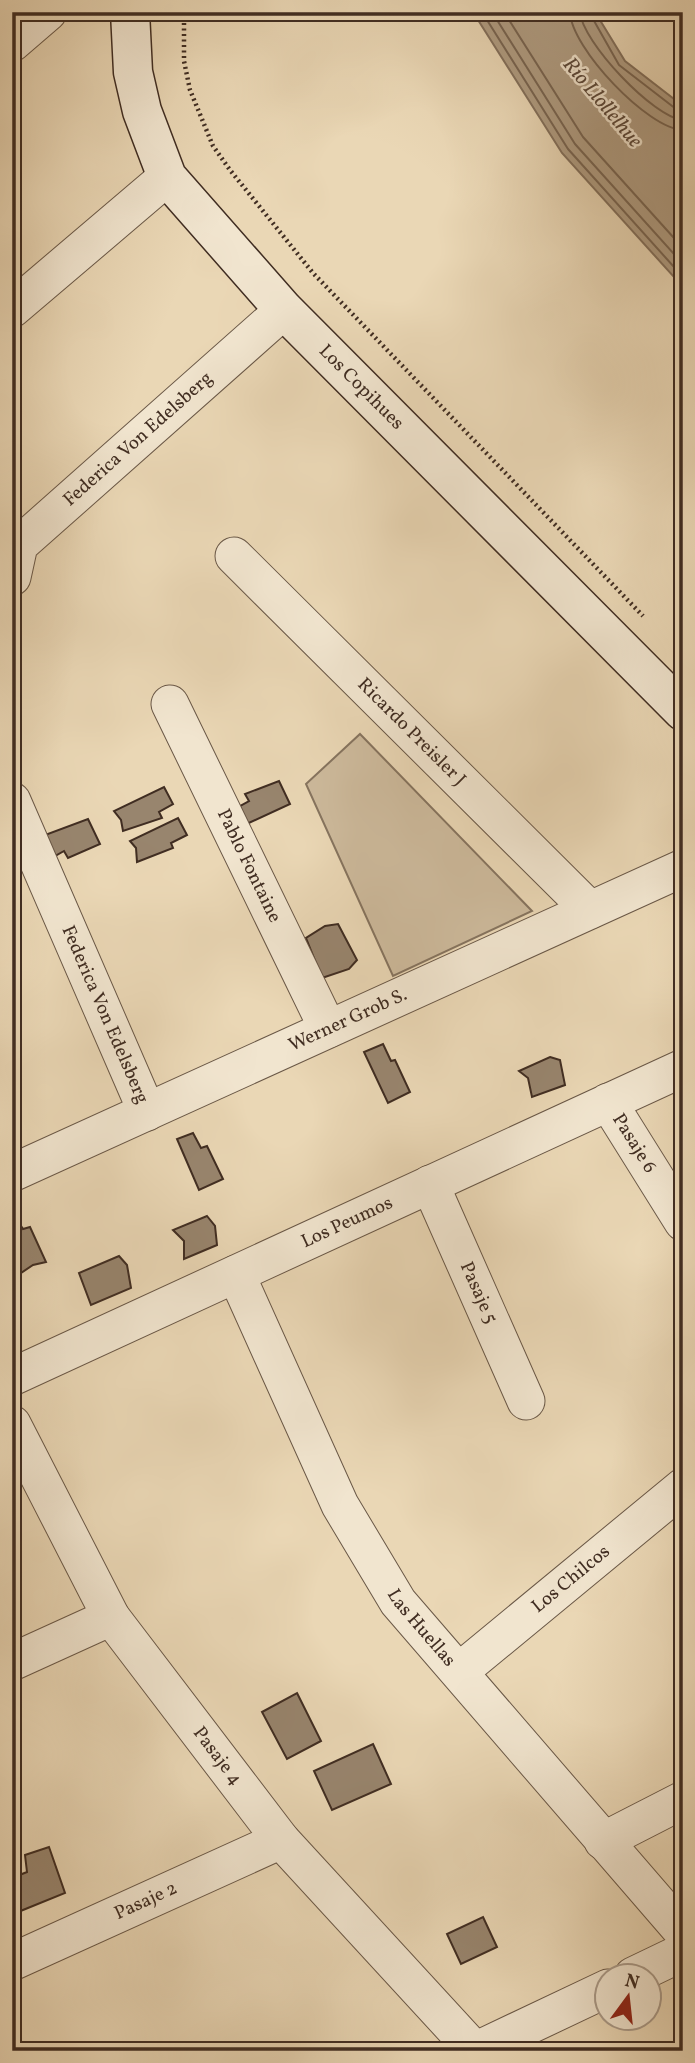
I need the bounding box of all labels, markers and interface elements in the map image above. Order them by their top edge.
water label: Río Llollelhue [555,51,649,155]
street label: Los Copihues [313,339,409,436]
street label: Federica Von Edelsberg [58,366,219,513]
street label: Ricardo Preisler J [351,672,471,792]
street label: Pablo Fontaine [210,805,287,927]
street label: Federica Von Edelsberg [55,922,155,1108]
street label: Werner Grob S. [284,982,411,1059]
street label: Pasaje 6 [605,1109,662,1178]
street label: Los Peumos [297,1190,397,1255]
street label: Pasaje 5 [453,1258,503,1328]
street label: Los Chilcos [526,1539,616,1619]
street label: Las Huellas [380,1584,462,1673]
street label: Pasaje 4 [186,1721,248,1791]
street label: Pasaje 2 [110,1876,182,1927]
north arrow [594,1962,664,2032]
text: N [622,1968,642,1997]

